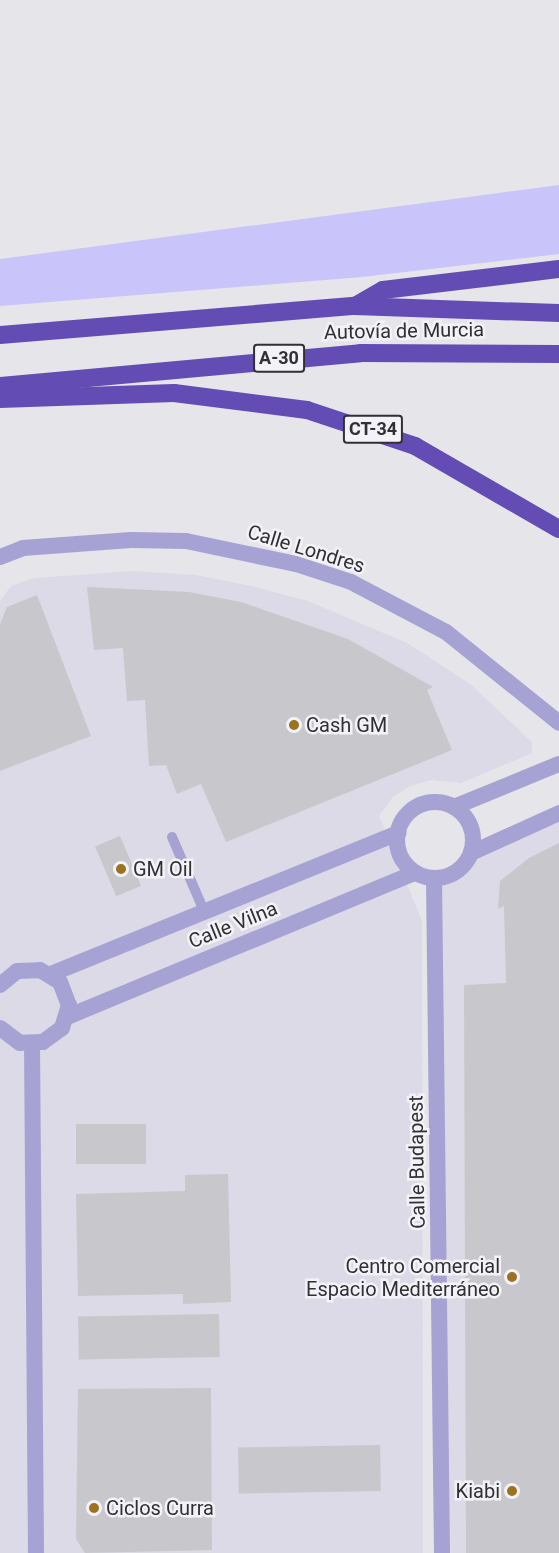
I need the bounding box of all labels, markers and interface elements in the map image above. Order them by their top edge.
street label: Autovía de Murcia [324,318,484,344]
road number: A-30 [252,343,306,373]
road number: CT-34 [342,414,404,444]
street label: Calle Londres [245,520,367,578]
place label: Cash GM [306,713,387,737]
marker: Cash GM [287,718,301,732]
place label: GM Oil [133,857,193,881]
marker: GM Oil [114,862,128,876]
street label: Calle Vilna [185,896,281,954]
street label: Calle Budapest [404,1095,430,1229]
place label: Centro Comercial Espacio Mediterráneo [306,1254,500,1301]
marker: Centro Comercial Espacio Mediterráneo [505,1270,519,1284]
place label: Kiabi [456,1479,500,1503]
marker: Kiabi [505,1484,519,1498]
place label: Ciclos Curra [106,1496,214,1520]
marker: Ciclos Curra [87,1501,101,1515]

